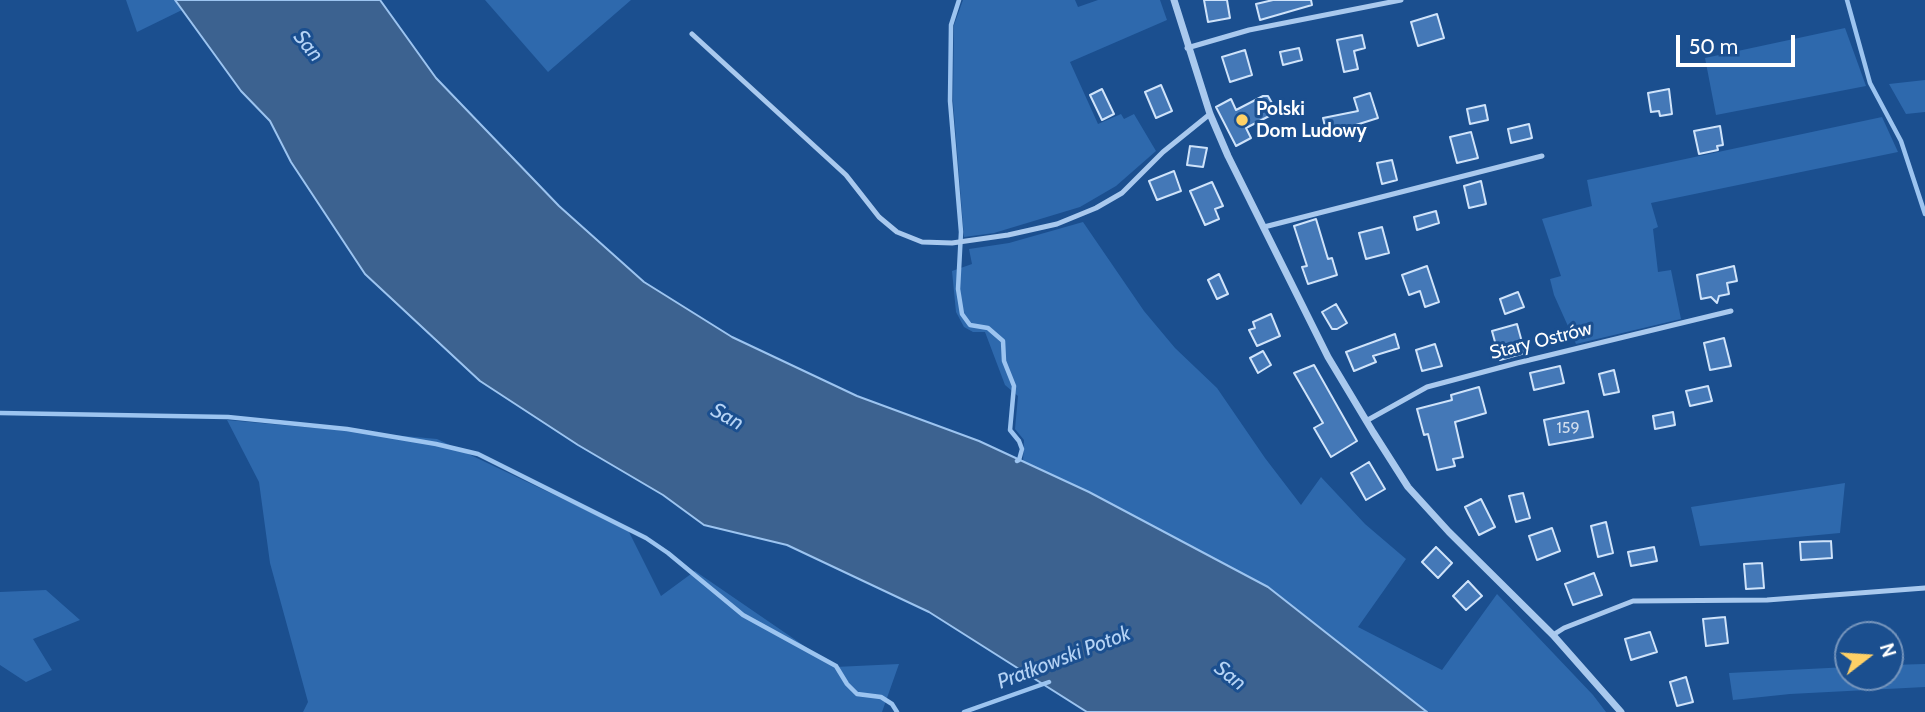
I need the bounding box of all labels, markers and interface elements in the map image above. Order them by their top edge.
scale bar [1680,21,1799,65]
water label: San [288,25,328,67]
text: 50 m [1689,34,1738,59]
place label: Polski Dom Ludowy [1256,98,1367,142]
marker: Polski Dom Ludowy [1234,112,1250,128]
street label: Stary Ostrów [1487,317,1595,365]
water label: San [706,398,748,436]
house number: 159 [1557,418,1579,438]
water label: Prałkowski Potok [994,621,1134,695]
north arrow [1834,621,1904,691]
text: N [1875,641,1901,660]
water label: San [1209,656,1251,696]

